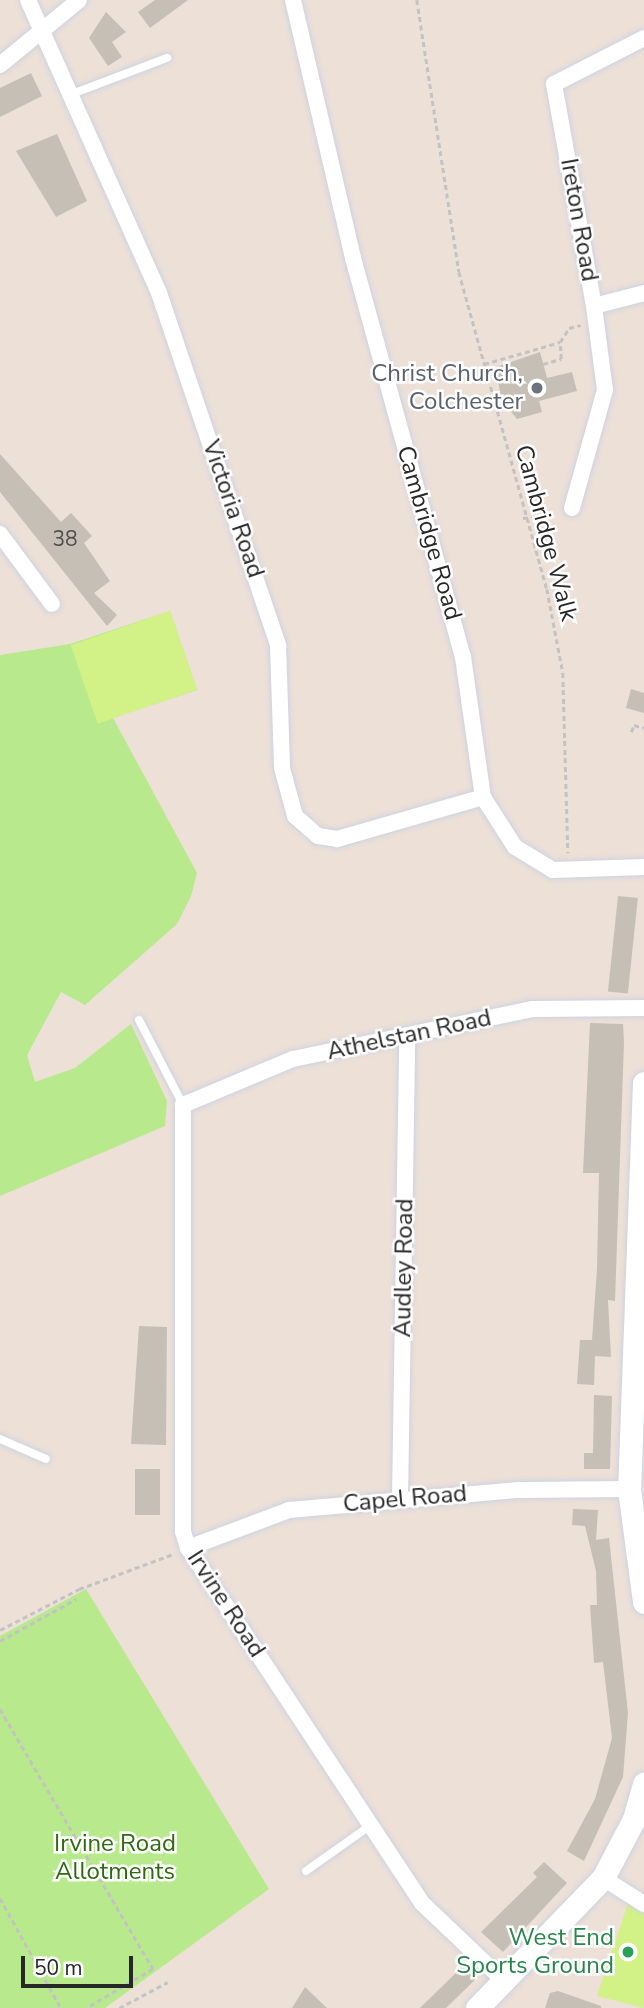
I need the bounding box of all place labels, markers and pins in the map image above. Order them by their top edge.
place label: Christ Church, Colchester [371,360,523,416]
marker: Christ Church, Colchester [529,380,545,396]
place label: West End Sports Ground [456,1924,614,1980]
marker: West End Sports Ground [620,1944,636,1960]

